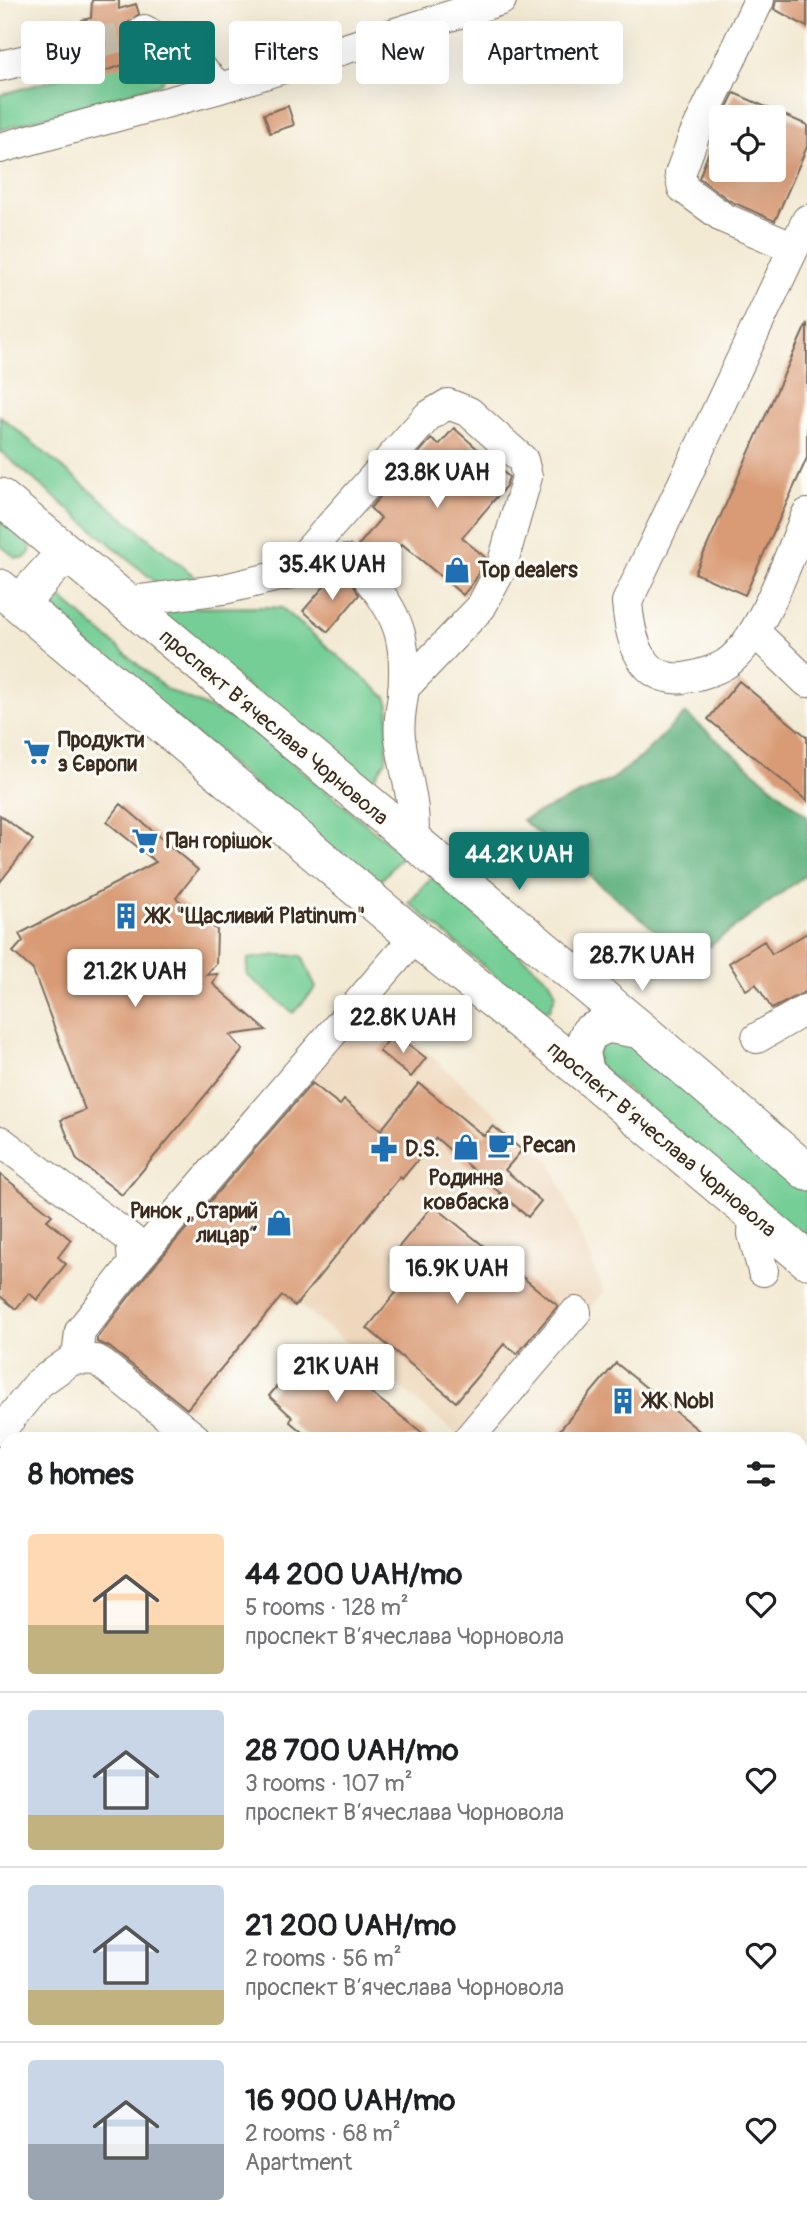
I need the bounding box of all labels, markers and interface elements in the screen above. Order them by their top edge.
chip: Buy [21,21,105,84]
chip: Rent [119,21,215,84]
chip: Filters [229,21,342,84]
chip: New [356,21,449,84]
chip: Apartment [463,21,623,84]
map controls [709,105,786,182]
button: locate [709,105,786,182]
pin: 23.8K UAH [357,450,517,510]
text: 23.8K UAH [384,458,490,487]
pin: 35.4K UAH [252,542,412,602]
text: 35.4K UAH [278,550,386,579]
shop icon: Top dealers [442,555,472,585]
place label: Top dealers [477,557,578,584]
street label: проспект Вʼячеслава Чорновола [153,623,394,831]
place label: Продукти з Європи [58,727,145,778]
supermarket icon: Продукти з Європи [22,737,52,767]
supermarket icon: Пан горішок [130,826,160,856]
place label: Пан горішок [166,828,273,855]
pin: 44.2K UAH [439,832,599,892]
text: 44.2K UAH [465,840,573,869]
building icon: ЖК "Щасливий Platinum" [111,901,141,931]
place label: ЖК "Щасливий Platinum" [143,903,365,930]
pin: 28.7K UAH [562,934,722,993]
text: 28.7K UAH [589,941,695,970]
pin: 21.2K UAH [55,950,215,1009]
text: 21.2K UAH [83,957,187,986]
pin: 22.8K UAH [323,996,483,1055]
text: 22.8K UAH [350,1003,456,1032]
street label: проспект Вʼячеслава Чорновола [541,1035,782,1243]
cafe icon: Pecan [486,1130,516,1160]
shop icon: Родинна ковбаска [451,1132,481,1162]
place label: Pecan [522,1132,576,1159]
pharmacy icon: D.S. [369,1134,399,1164]
place label: D.S. [405,1136,440,1163]
place label: Родинна ковбаска [423,1165,509,1216]
place label: Ринок „Старий лицар“ [130,1198,258,1249]
shop icon: Ринок „Старий лицар“ [264,1208,294,1238]
pin: 16.9K UAH [377,1246,537,1306]
text: 16.9K UAH [406,1254,508,1283]
pin: 21K UAH [271,1344,401,1404]
text: 21K UAH [293,1352,379,1381]
building icon: ЖК Nobl [608,1386,638,1416]
place label: ЖК Nobl [640,1388,714,1415]
icon: filters [742,1455,780,1493]
text: 8 homes [28,1456,134,1493]
text: 44 200 UAH/mo [245,1556,462,1593]
icon: home [84,1562,168,1646]
icon: heart [742,1585,780,1623]
text: 5 rooms · 128 m² [245,1593,409,1622]
text: проспект Вʼячеслава Чорновола [245,1622,564,1651]
text: 28 700 UAH/mo [245,1732,459,1769]
icon: home [84,1738,168,1822]
icon: heart [742,1761,780,1799]
text: 3 rooms · 107 m² [245,1769,413,1798]
text: проспект Вʼячеслава Чорновола [245,1798,564,1827]
text: 21 200 UAH/mo [245,1907,456,1944]
icon: home [84,1913,168,1997]
icon: heart [742,1936,780,1974]
text: 2 rooms · 56 m² [245,1944,402,1973]
text: проспект Вʼячеслава Чорновола [245,1973,564,2002]
text: 16 900 UAH/mo [245,2082,455,2119]
icon: home [84,2088,168,2172]
icon: heart [742,2111,780,2149]
text: 2 rooms · 68 m² [245,2119,401,2148]
text: Apartment [245,2148,352,2177]

